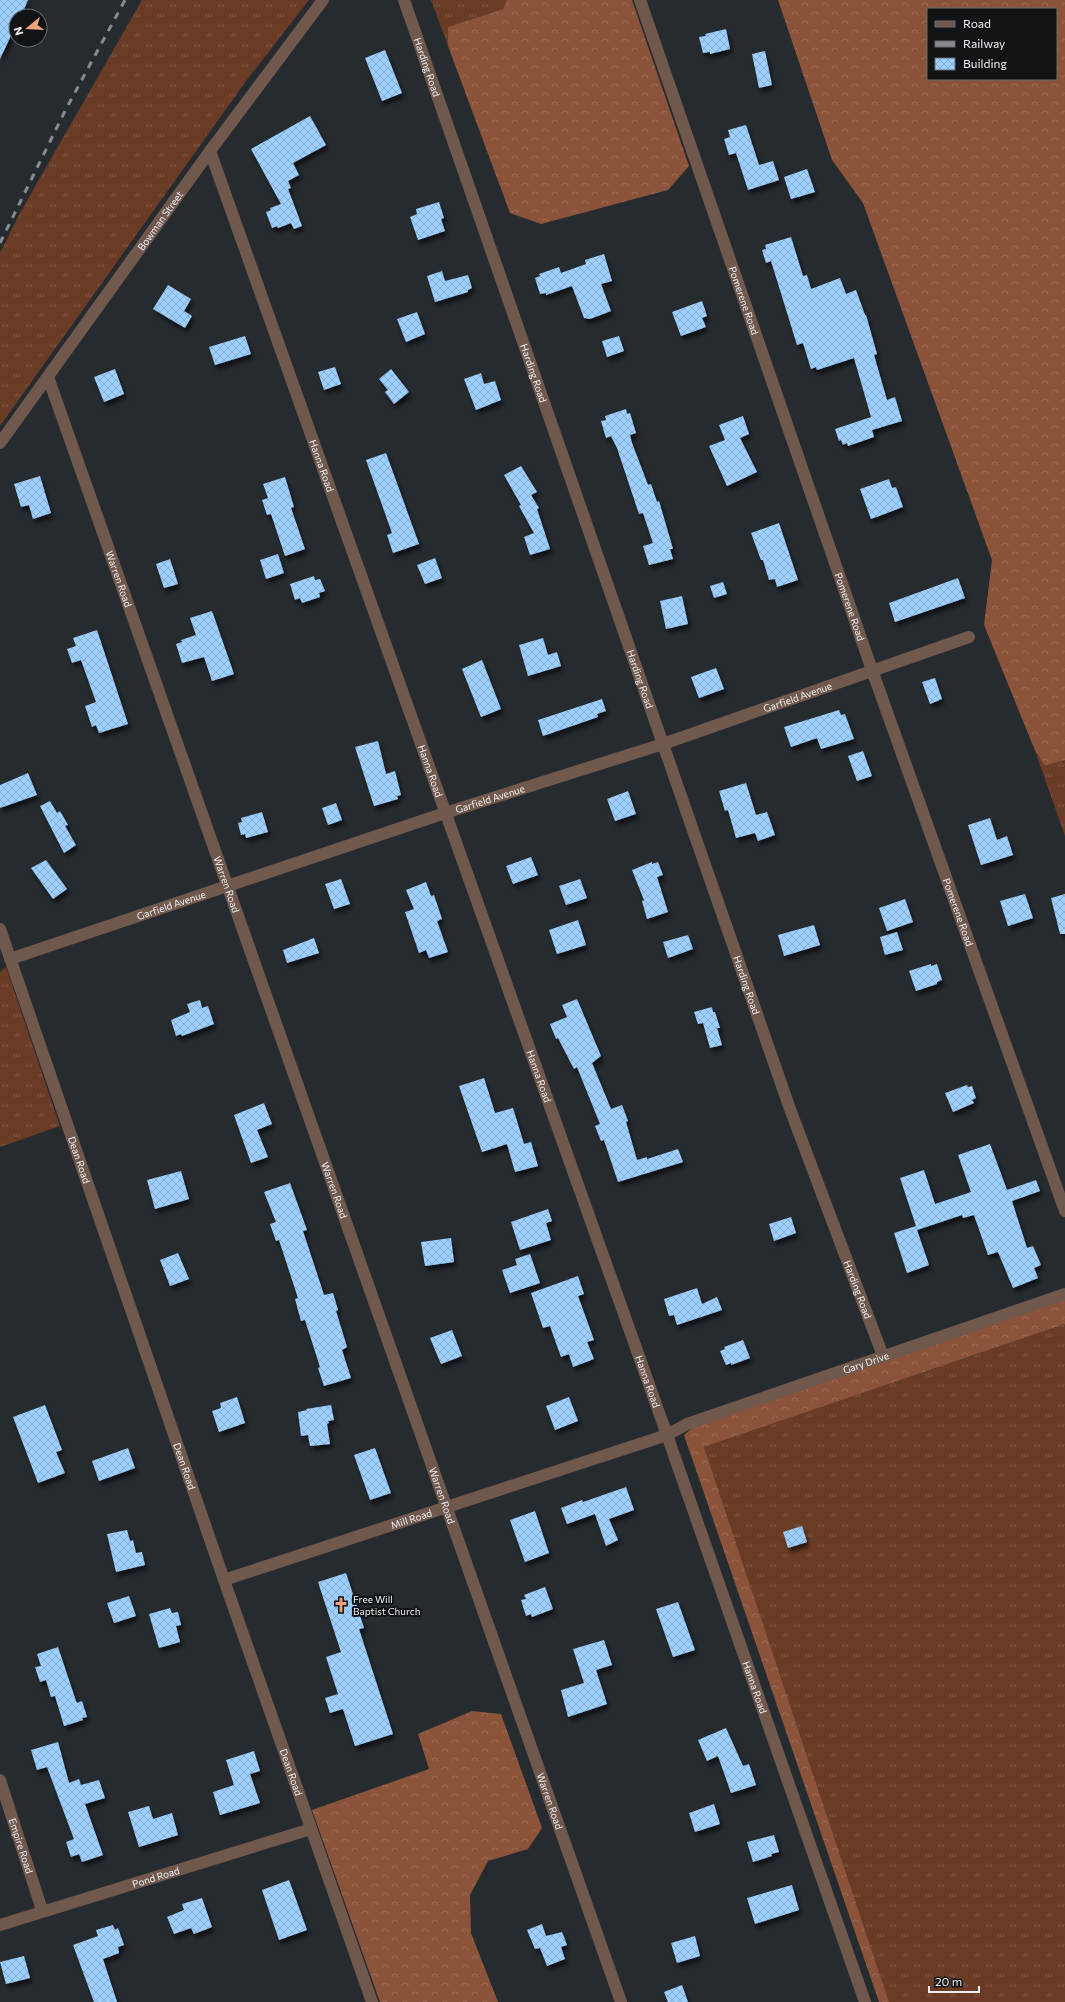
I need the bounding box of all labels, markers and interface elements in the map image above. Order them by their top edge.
north arrow [8,8,48,48]
legend [927,8,1057,80]
text: Road [963,16,991,30]
text: N [11,25,25,37]
street label: Harding Road [412,36,443,98]
text: Railway [963,36,1005,50]
text: Building [963,56,1007,70]
street label: Bowman Street [135,189,185,253]
street label: Pomerene Road [727,265,761,336]
street label: Harding Road [518,342,550,404]
street label: Hanna Road [307,438,337,494]
street label: Warren Road [104,549,135,609]
street label: Pomerene Road [833,571,868,643]
street label: Harding Road [625,648,656,710]
street label: Garfield Avenue [762,679,833,715]
street label: Hanna Road [416,743,446,799]
street label: Garfield Avenue [454,782,526,815]
street label: Warren Road [211,855,242,914]
street label: Pomerene Road [941,876,976,948]
street label: Garfield Avenue [135,888,207,922]
street label: Harding Road [731,954,763,1016]
street label: Hanna Road [524,1048,554,1104]
street label: Dean Road [66,1135,93,1185]
street label: Warren Road [319,1160,350,1220]
street label: Harding Road [841,1259,874,1320]
street label: Gary Drive [841,1349,890,1376]
street label: Hanna Road [633,1354,663,1409]
street label: Dean Road [171,1441,199,1491]
street label: Warren Road [427,1466,458,1526]
street label: Mill Road [389,1506,434,1531]
place label: Free Will Baptist Church [353,1593,420,1617]
church icon: Free Will Baptist Church [332,1596,350,1614]
street label: Hanna Road [740,1659,770,1715]
street label: Dean Road [278,1747,305,1797]
street label: Warren Road [535,1771,566,1831]
street label: Empire Road [7,1816,36,1875]
street label: Pond Road [131,1864,181,1890]
scale bar [929,1968,979,1994]
text: 20 m [935,1974,962,1988]

